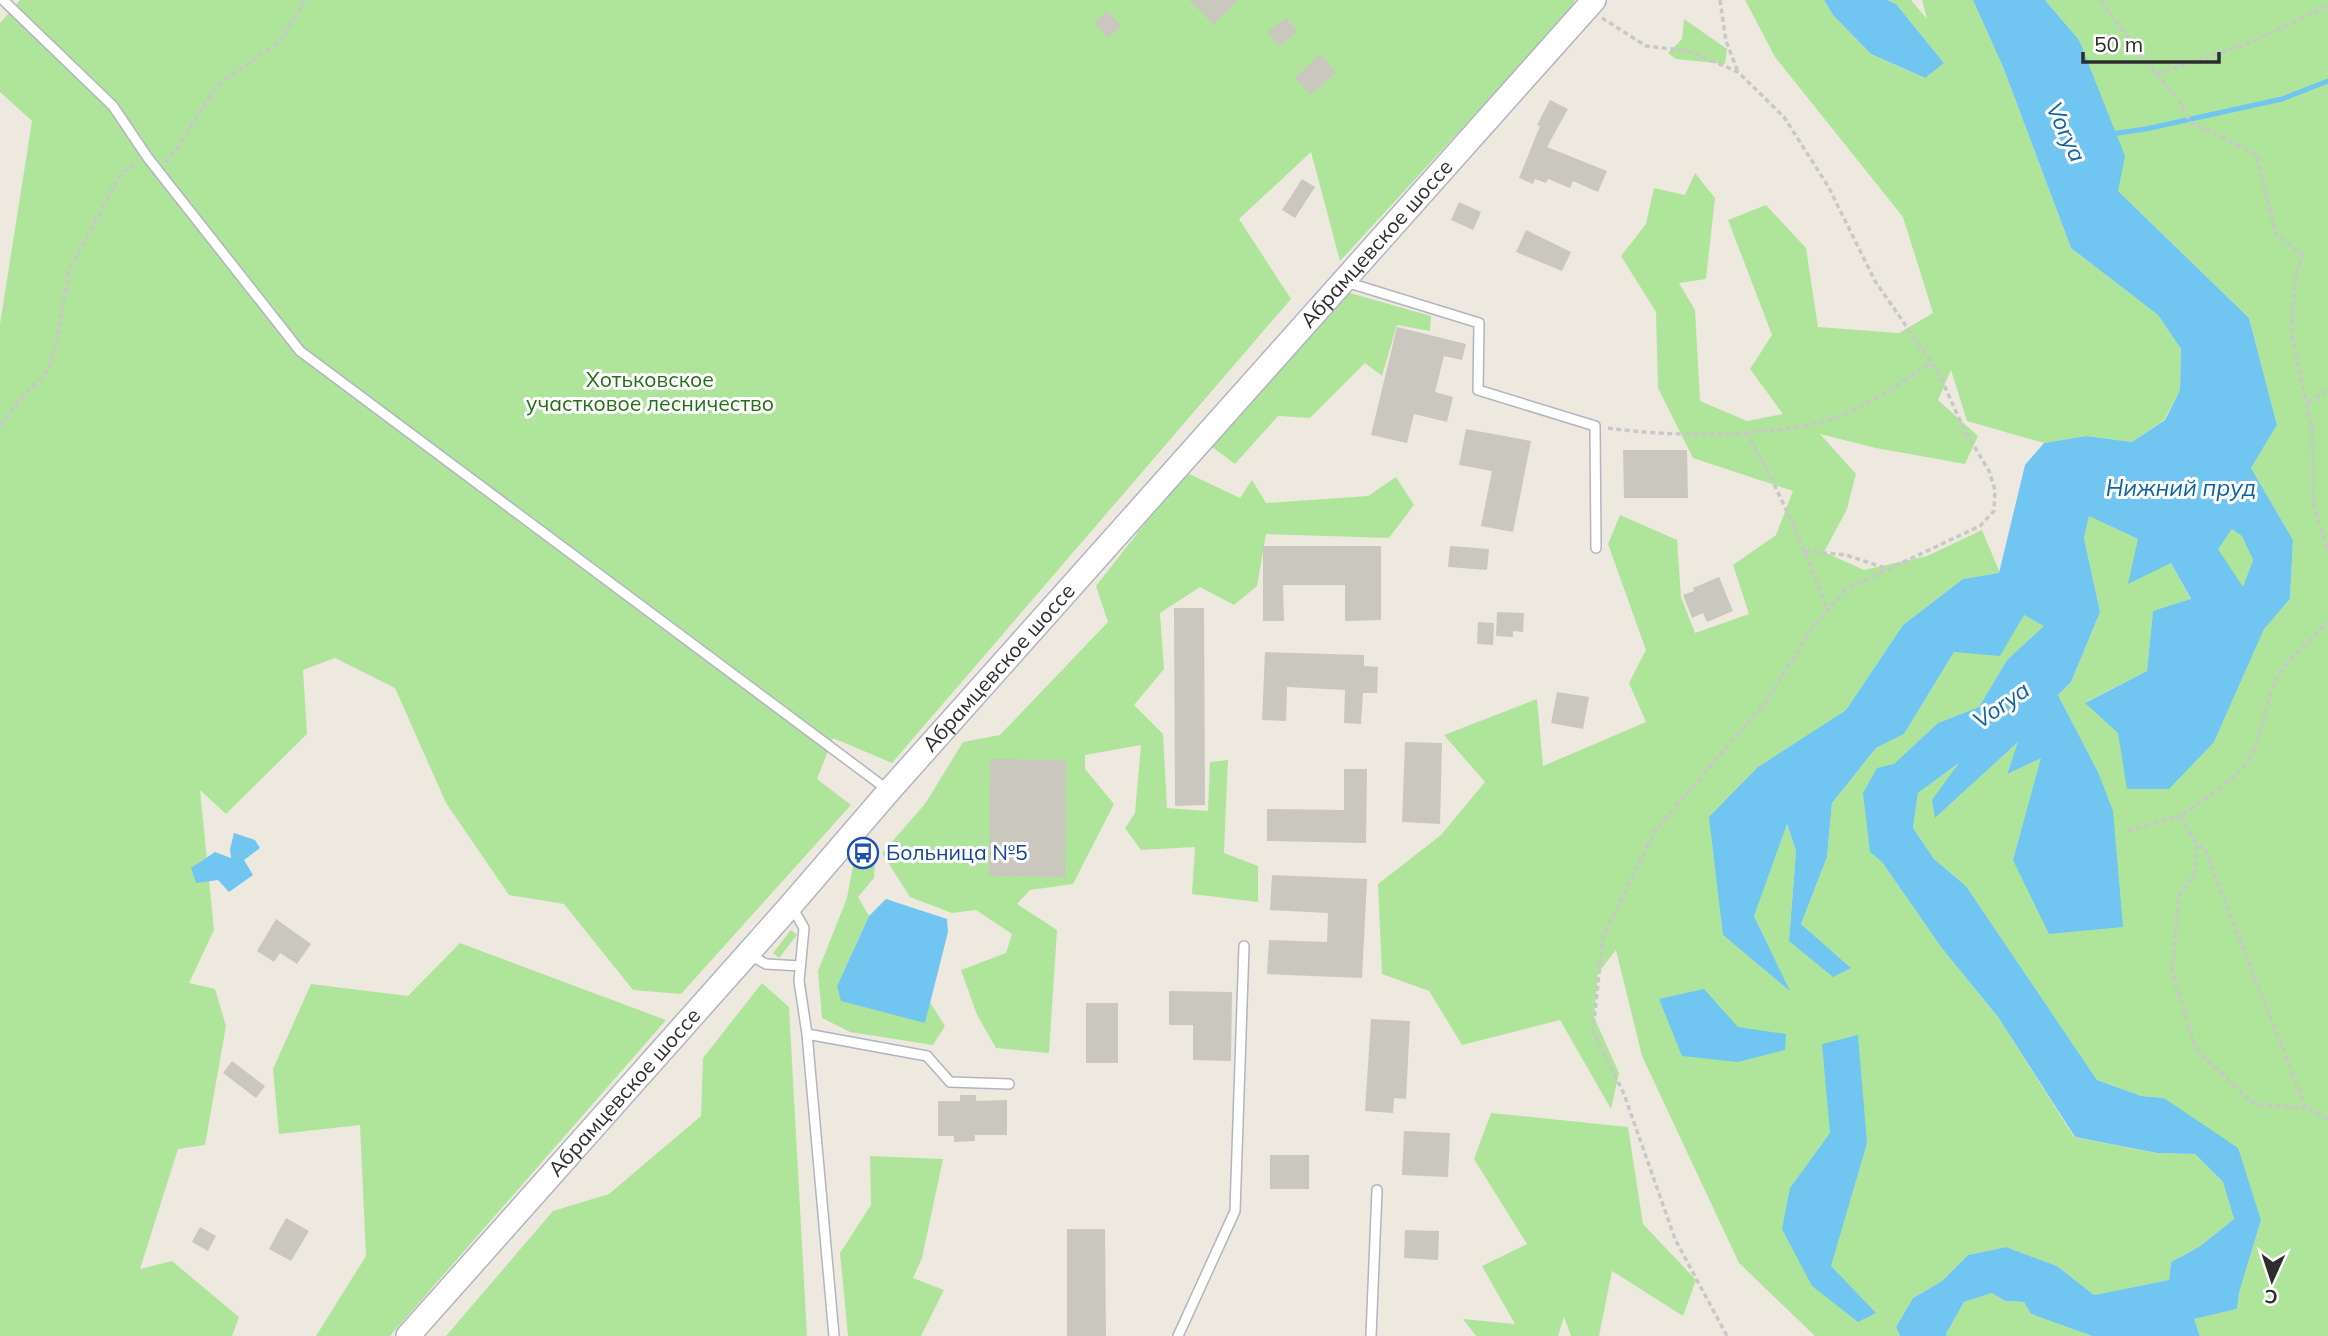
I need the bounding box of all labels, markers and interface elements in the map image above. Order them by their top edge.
scale bar [2083,21,2220,65]
text: 50 m [2094,31,2143,57]
water label: Vorya [2040,97,2093,166]
street label: Абрамцевское шоссе [1294,154,1458,333]
park label: Хотьковское участковое лесничество [526,366,774,416]
water label: Нижний пруд [2106,473,2256,502]
street label: Абрамцевское шоссе [916,578,1080,757]
water label: Vorya [1967,675,2035,734]
bus stop icon: Больница №5 [846,836,880,870]
place label: Больница №5 [886,839,1028,865]
street label: Абрамцевское шоссе [542,1002,705,1181]
north arrow [2237,1245,2307,1315]
text: С [2264,1285,2278,1309]

